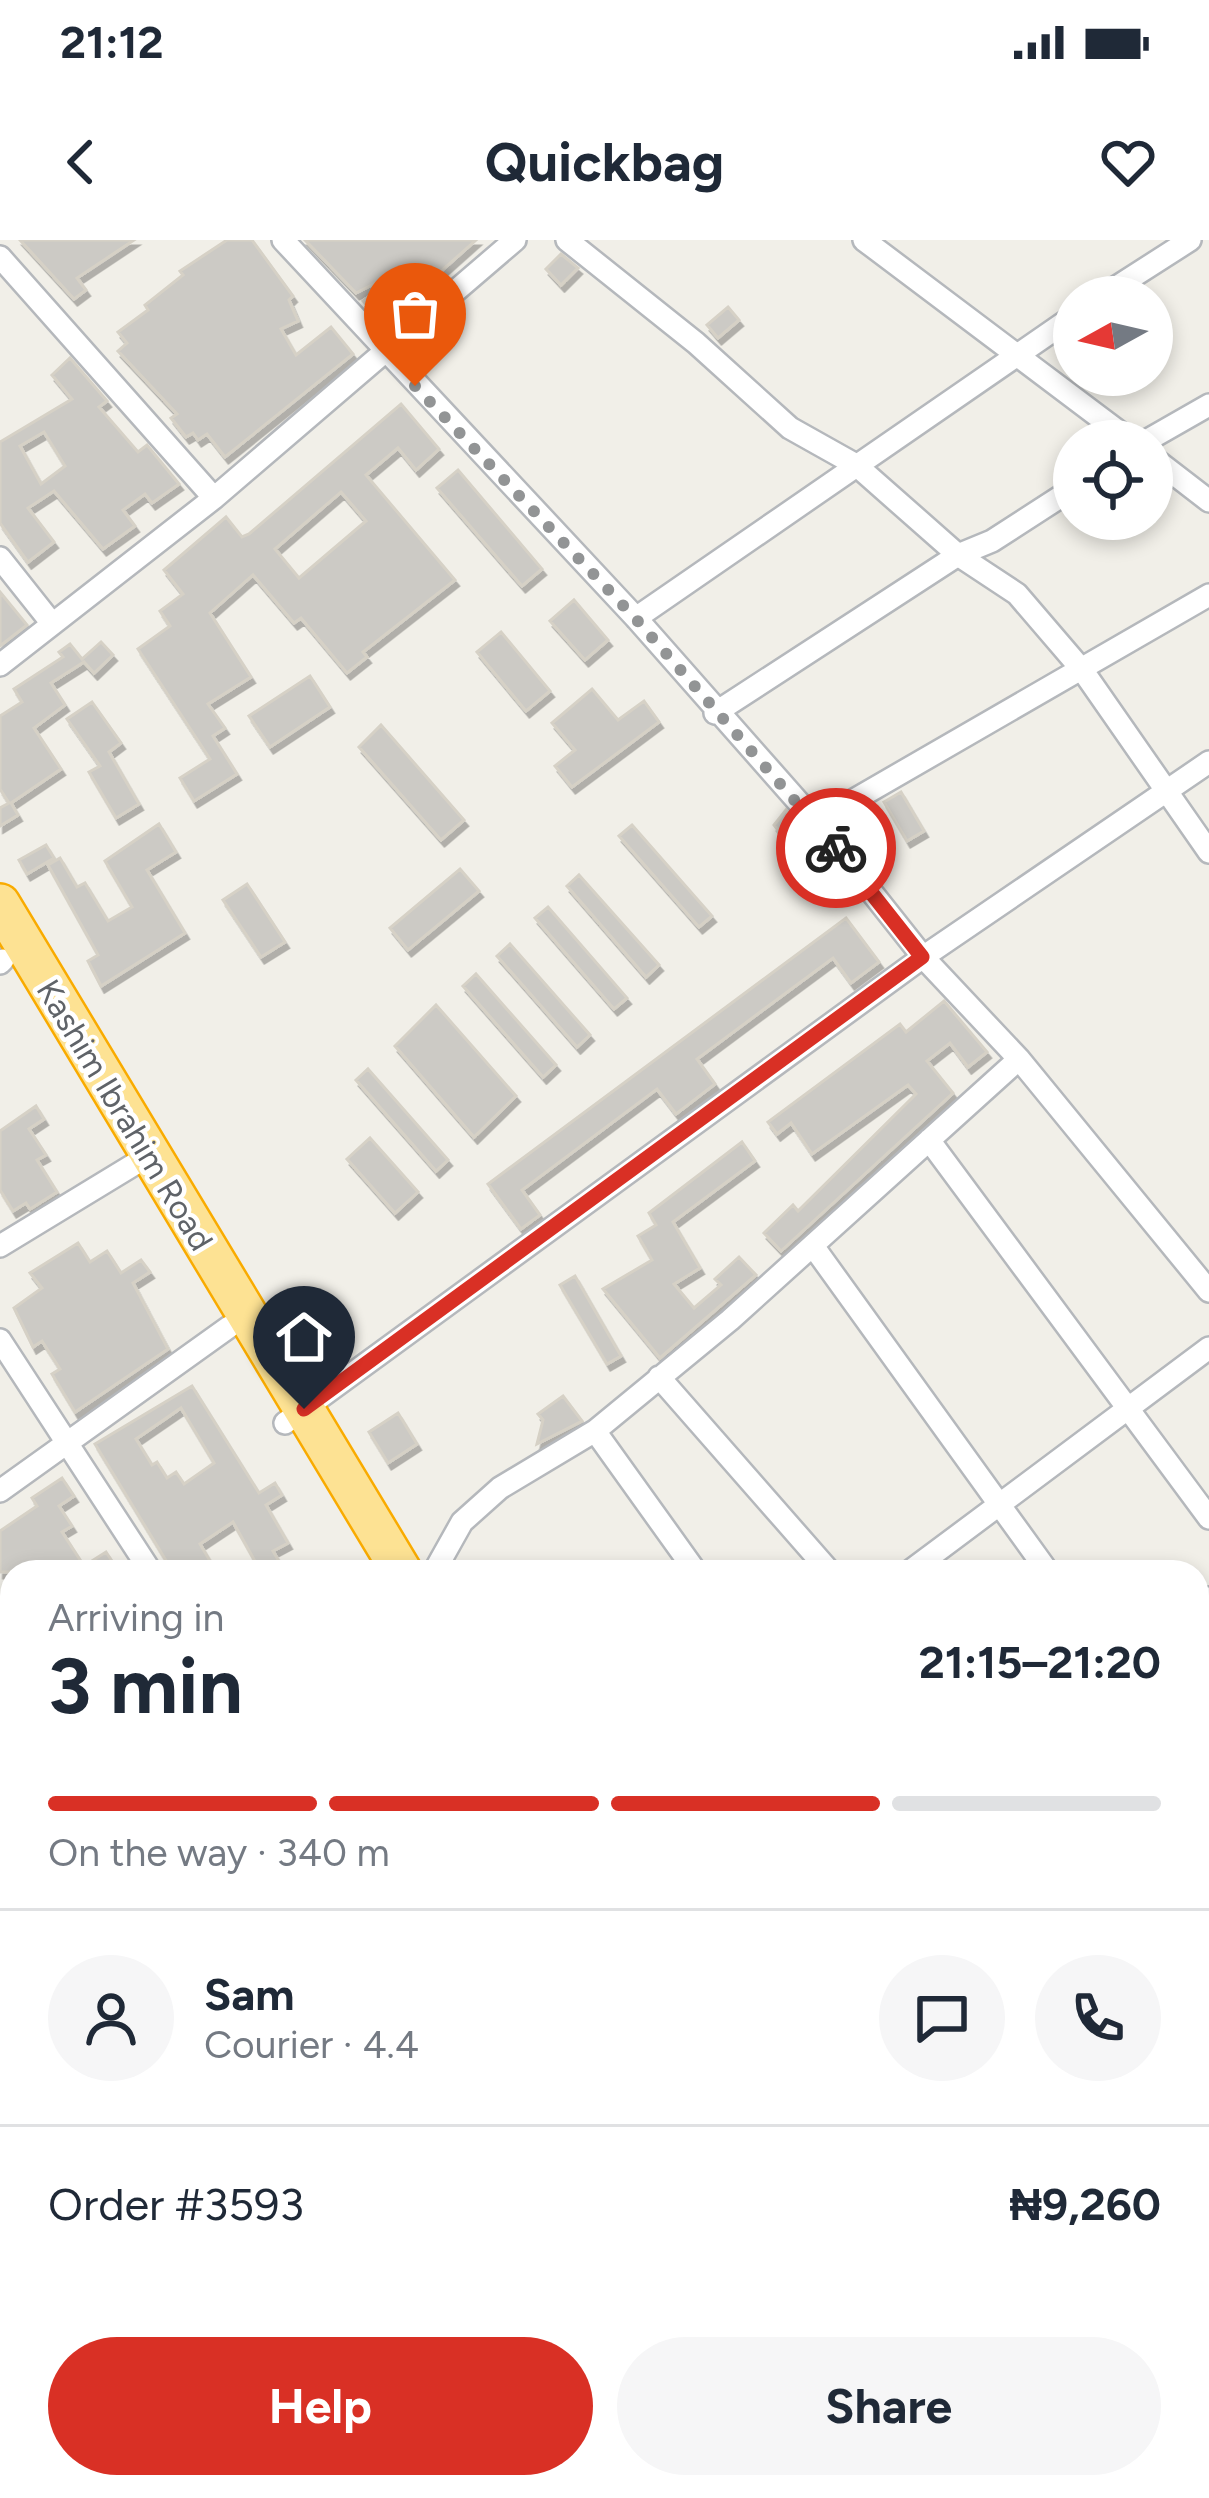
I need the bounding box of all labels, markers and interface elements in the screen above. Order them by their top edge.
text: 21:12 [60,15,164,69]
icon: back [48,129,114,195]
icon: heart [1095,129,1161,195]
text: Quickbag [485,130,724,195]
pin [364,263,466,386]
north arrow [1053,276,1173,396]
map controls [1053,276,1173,540]
icon: bag [382,281,448,347]
button: locate [1053,420,1173,540]
courier [776,788,896,908]
icon: bike [803,815,869,881]
street label: Kashim Ibrahim Road [29,973,221,1257]
pin [253,1286,355,1409]
icon: home [271,1304,337,1370]
text: Arriving in [48,1594,224,1641]
text: 21:15–21:20 [919,1635,1161,1689]
text: 3 min [48,1639,243,1733]
text: On the way · 340 m [48,1829,390,1876]
button: person [48,1955,174,2081]
button: chat [879,1955,1005,2081]
button: phone [1035,1955,1161,2081]
text: Sam [204,1967,295,2021]
text: Courier · 4.4 [204,2021,419,2068]
text: Order #3593 [48,2177,304,2231]
text: ₦9,260 [1010,2177,1161,2231]
button: Help [48,2337,593,2475]
button: Share [617,2337,1161,2475]

